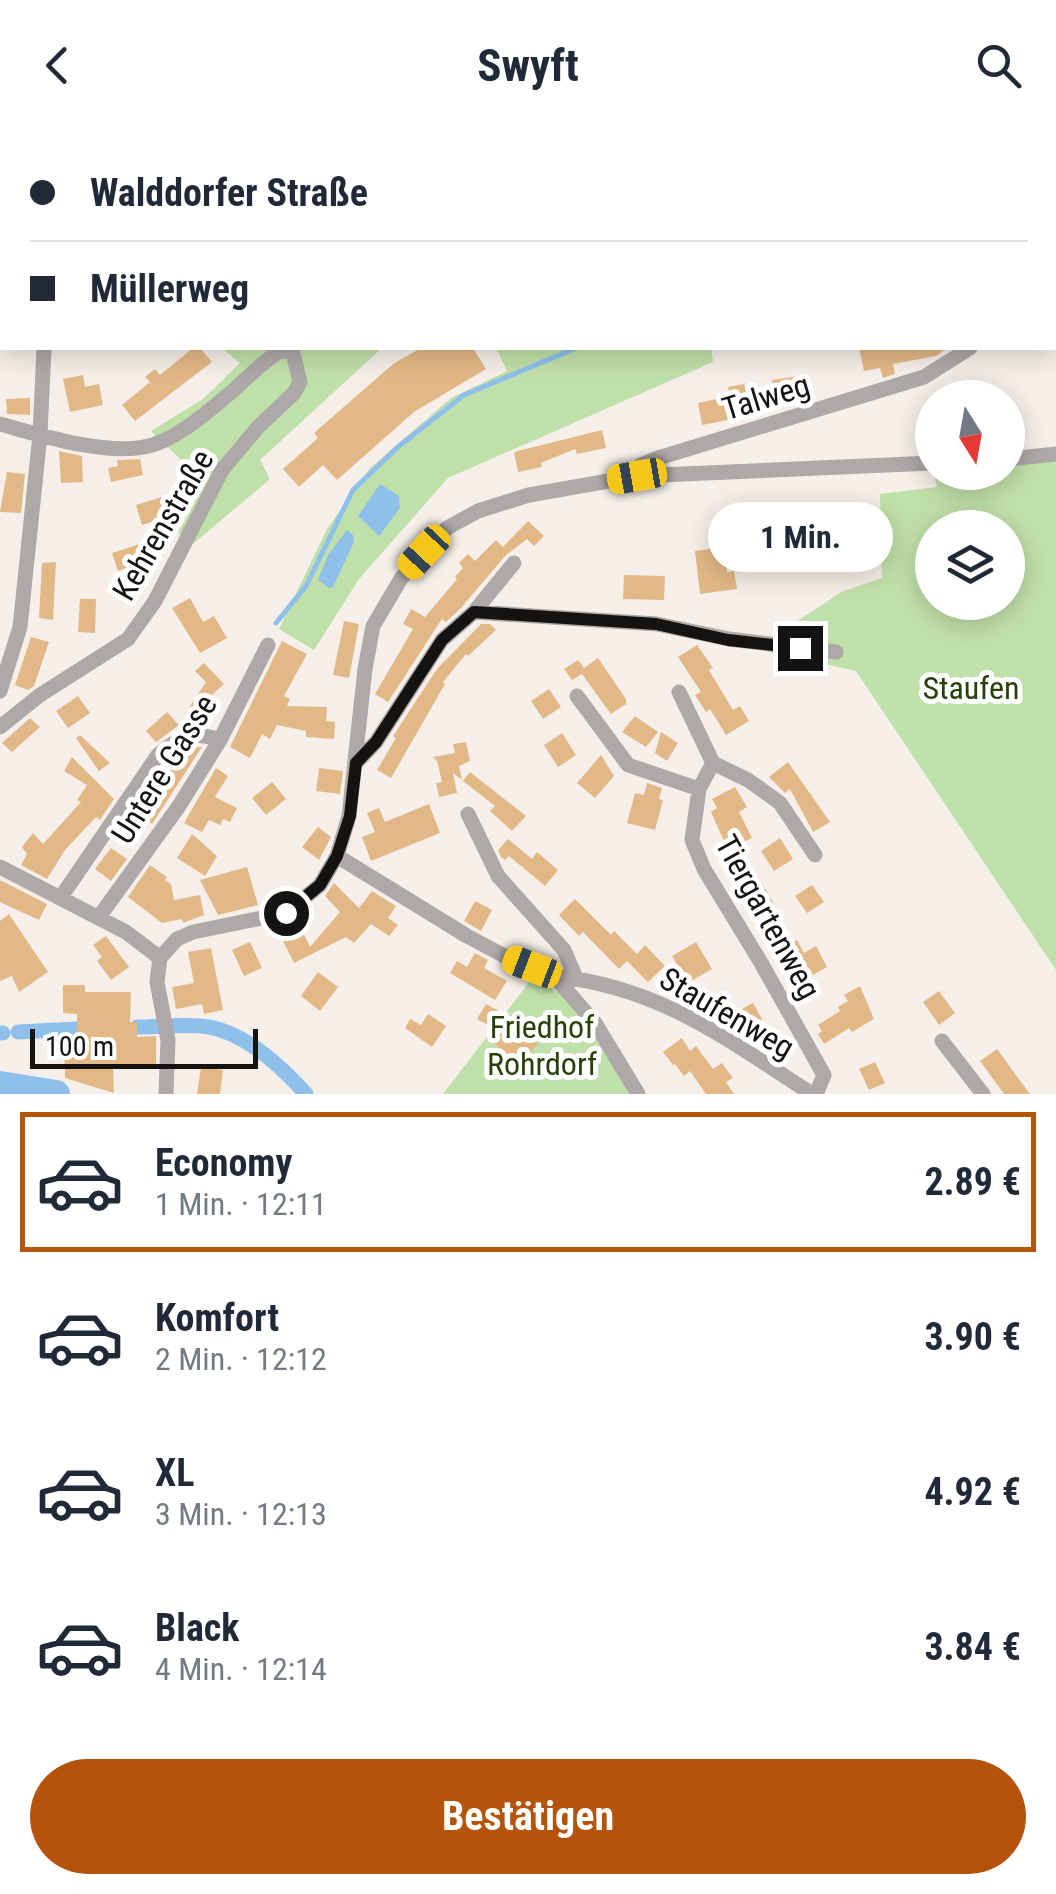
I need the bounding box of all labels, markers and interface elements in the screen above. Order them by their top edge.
icon: back [30,38,85,93]
icon: search [971,38,1026,93]
text: Swyft [477,39,579,92]
text: Walddorfer Straße [90,171,368,215]
text: Müllerweg [90,267,249,311]
street label: Talweg [718,366,814,428]
north arrow [915,380,1025,490]
map controls [915,380,1025,620]
street label: Kehrenstraße [105,443,221,607]
car [605,456,669,496]
callout: 1 Min. [708,503,892,573]
button: layers [915,510,1025,620]
text: 1 Min. [760,518,841,556]
car [393,520,455,584]
route end [778,626,823,671]
park label: Staufen [922,669,1020,707]
street label: Untere Gasse [103,688,225,850]
street label: Tiergartenweg [707,828,829,1006]
route start [264,891,309,936]
car [499,942,565,992]
street label: Staufenweg [653,959,801,1067]
park label: Friedhof Rohrdorf [487,1008,597,1083]
scale bar [30,1024,258,1068]
text: 100 m [45,1030,114,1063]
icon: car [35,1137,125,1227]
text: Economy [155,1141,292,1185]
text: 2.89 € [924,1160,1021,1204]
text: 1 Min. · 12:11 [155,1185,327,1223]
icon: car [35,1292,125,1382]
text: Komfort [155,1296,279,1340]
text: 3.90 € [924,1315,1021,1359]
text: 2 Min. · 12:12 [155,1340,327,1378]
icon: car [35,1447,125,1537]
text: XL [155,1451,194,1495]
text: 4.92 € [924,1470,1021,1514]
text: 3 Min. · 12:13 [155,1495,327,1533]
icon: car [35,1602,125,1692]
text: Black [155,1606,239,1650]
text: 3.84 € [924,1625,1021,1669]
text: 4 Min. · 12:14 [155,1650,327,1688]
button: Bestätigen [30,1759,1026,1874]

